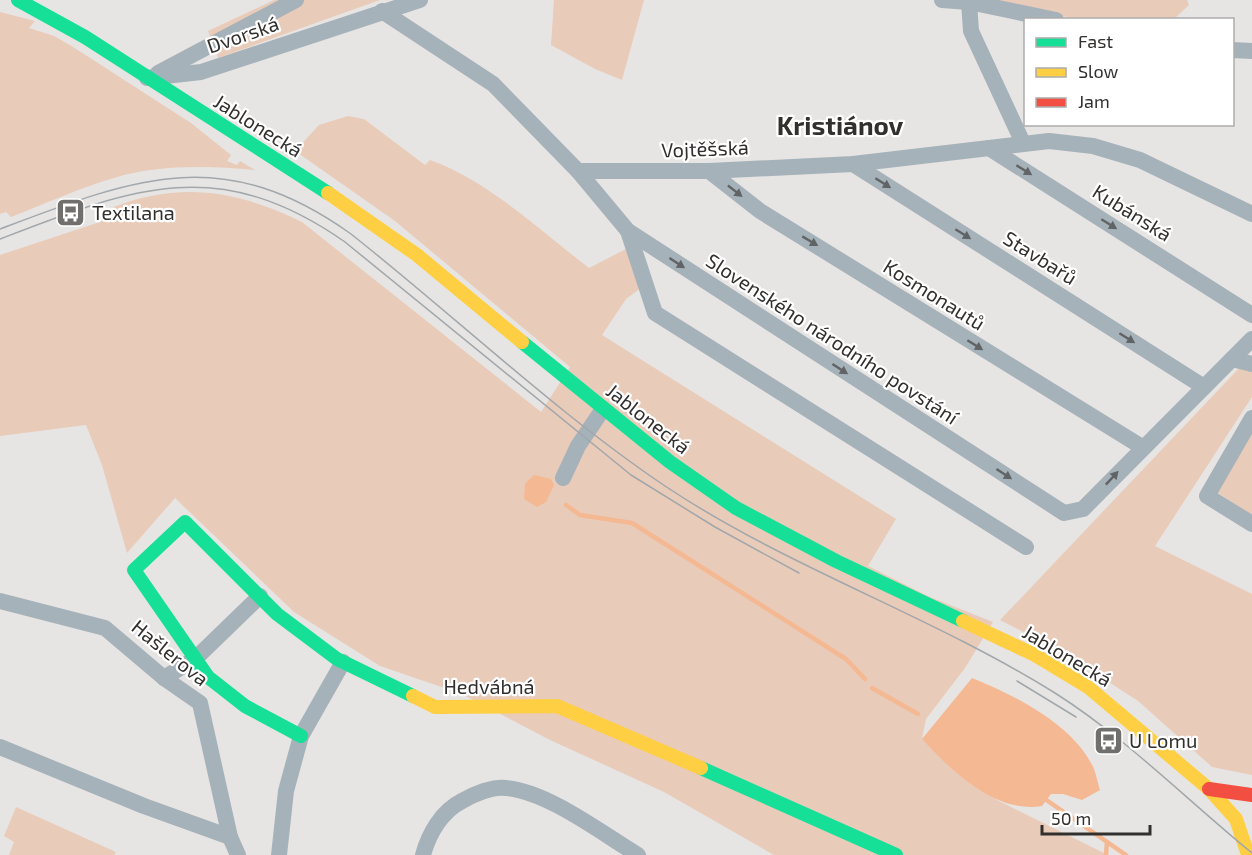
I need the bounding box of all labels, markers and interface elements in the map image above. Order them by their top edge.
street label: Dvorská [204,11,282,58]
legend [1024,18,1234,126]
text: Fast [1078,30,1113,52]
text: Slow [1078,60,1119,82]
street label: Jablonecká [210,89,307,162]
text: Jam [1078,90,1110,112]
district label: Kristiánov [777,109,904,140]
street label: Vojtěšská [661,134,749,162]
one-way arrow [1016,164,1032,175]
one-way arrow [875,177,891,188]
street label: Kubánská [1089,179,1176,246]
one-way arrow [727,185,742,197]
bus stop icon: Textilana [55,197,87,229]
place label: Textilana [92,200,175,224]
one-way arrow [1101,218,1117,229]
street label: Stavbařů [999,225,1082,289]
one-way arrow [955,228,971,239]
one-way arrow [802,236,818,247]
street label: Slovenského národního povstání [702,248,964,429]
street label: Kosmonautů [879,254,990,335]
one-way arrow [668,257,684,269]
one-way arrow [1119,333,1136,344]
one-way arrow [967,340,984,351]
one-way arrow [832,364,848,375]
street label: Jablonecká [602,378,695,458]
one-way arrow [996,469,1012,480]
one-way arrow [1105,472,1119,486]
street label: Hašlerova [127,614,214,690]
street label: Jablonecká [1019,619,1116,691]
street label: Hedvábná [443,674,535,698]
bus stop icon: U Lomu [1092,725,1124,757]
place label: U Lomu [1129,728,1197,752]
scale bar [1042,798,1150,836]
text: 50 m [1051,807,1091,829]

